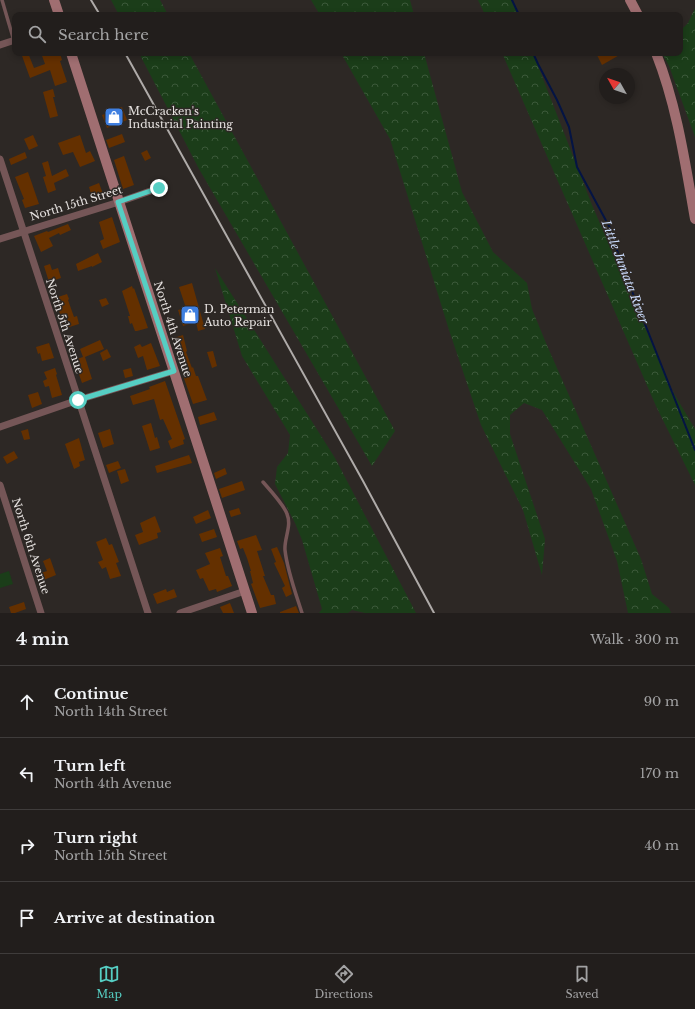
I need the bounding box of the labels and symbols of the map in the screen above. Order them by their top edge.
north arrow [599,68,635,104]
place label: McCracken's Industrial Painting [128,104,233,131]
shop icon: McCracken's Industrial Painting [103,106,125,128]
route end [150,179,168,197]
street label: North 15th Street [28,182,125,224]
water label: Little Juniata River [598,217,652,326]
street label: North 5th Avenue [43,277,87,375]
street label: North 4th Avenue [151,279,195,379]
place label: D. Peterman Auto Repair [203,302,275,329]
shop icon: D. Peterman Auto Repair [179,304,201,326]
route start [69,391,87,409]
street label: North 6th Avenue [9,496,53,596]

